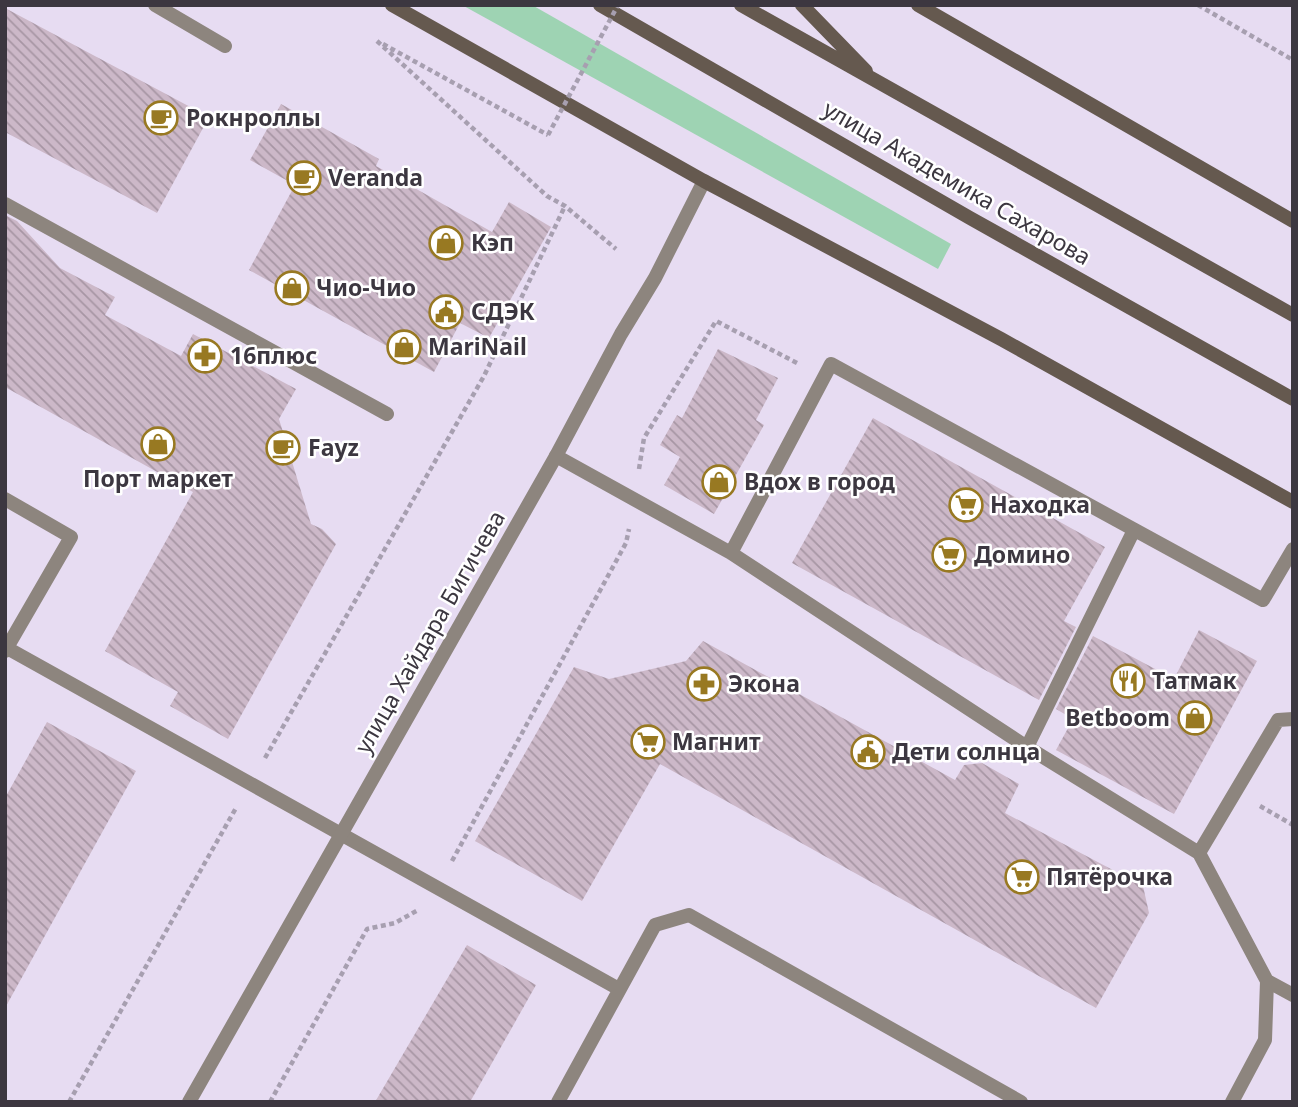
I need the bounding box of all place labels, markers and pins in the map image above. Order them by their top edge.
cafe icon: Рокнроллы [142,99,180,137]
place label: Рокнроллы [186,101,321,133]
cafe icon: Veranda [285,159,323,197]
place label: Veranda [328,161,423,193]
shop icon: Кэп [427,224,465,262]
place label: Кэп [471,226,514,258]
shop icon: Чио-Чио [273,269,311,307]
place label: Чио-Чио [316,271,416,303]
public building icon: СДЭК [427,293,465,331]
place label: СДЭК [471,295,535,327]
shop icon: MariNail [385,328,423,366]
place label: MariNail [428,330,527,362]
pharmacy icon: 16плюс [186,337,224,375]
place label: 16плюс [230,339,317,371]
shop icon: Порт маркет [139,425,177,463]
cafe icon: Fayz [264,429,302,467]
place label: Fayz [308,431,359,463]
place label: Порт маркет [83,462,233,494]
shop icon: Вдох в город [700,463,738,501]
place label: Вдох в город [744,465,895,497]
supermarket icon: Находка [947,486,985,524]
place label: Находка [990,488,1090,520]
supermarket icon: Домино [930,536,968,574]
place label: Домино [974,538,1070,570]
restaurant icon: Татмак [1109,662,1147,700]
place label: Татмак [1152,664,1237,696]
pharmacy icon: Экона [685,665,723,703]
place label: Экона [728,667,800,699]
shop icon: Betboom [1176,699,1214,737]
place label: Betboom [1065,701,1170,733]
supermarket icon: Магнит [629,723,667,761]
place label: Магнит [672,725,761,757]
public building icon: Дети солнца [849,733,887,771]
place label: Дети солнца [892,735,1040,767]
supermarket icon: Пятёрочка [1003,858,1041,896]
place label: Пятёрочка [1046,860,1173,892]

